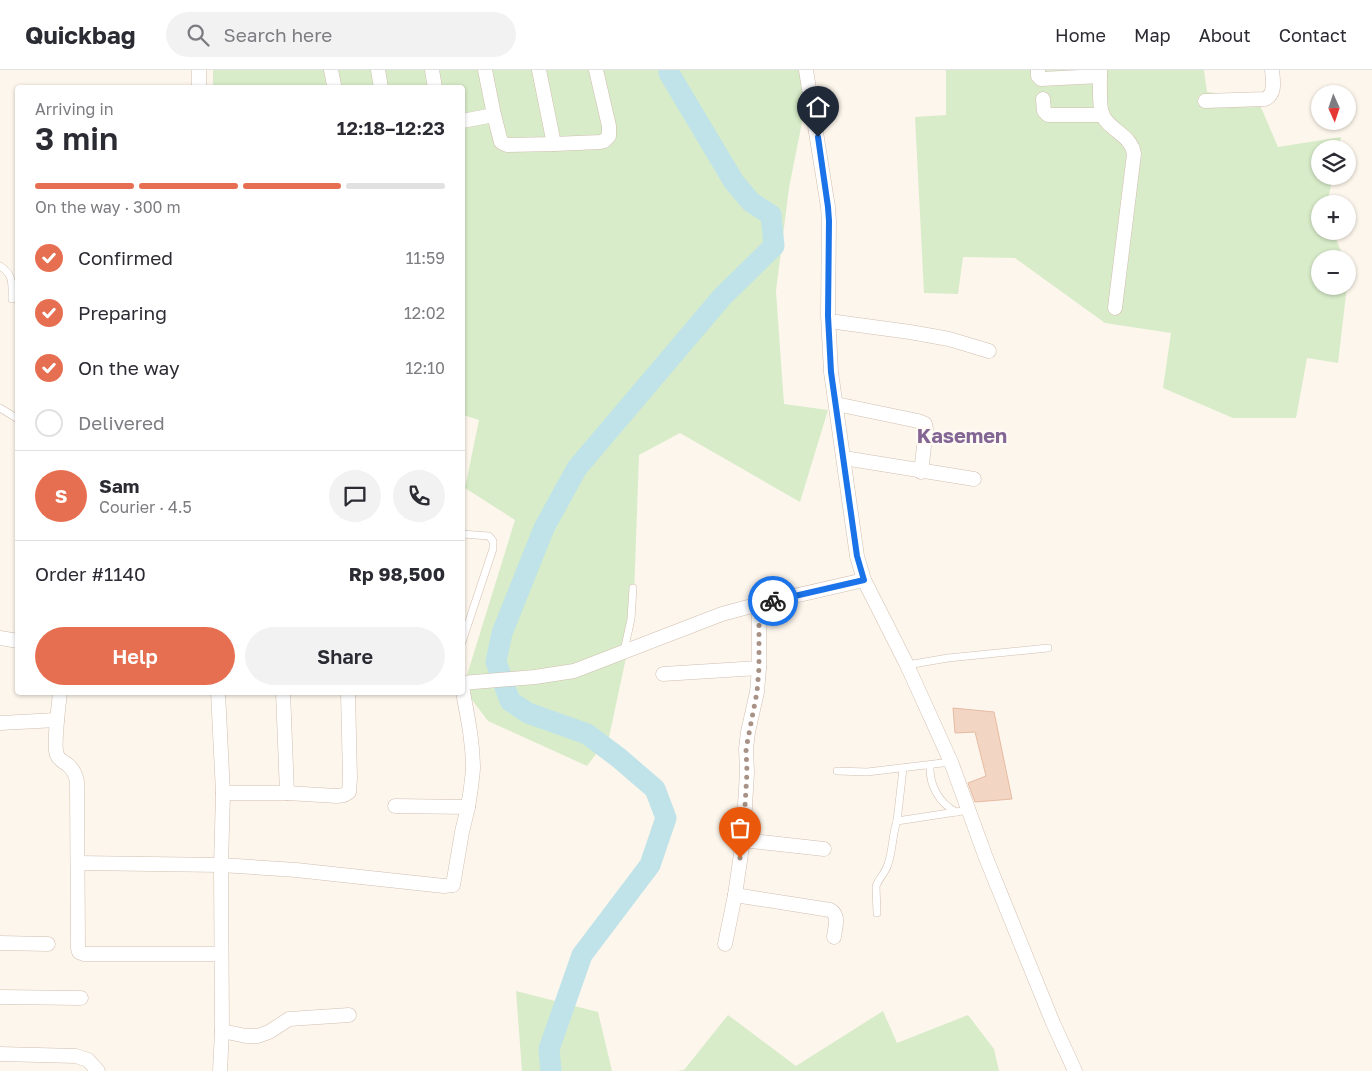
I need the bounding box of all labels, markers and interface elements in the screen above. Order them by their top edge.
search box [166,12,516,57]
text: Quickbag [25,20,136,49]
icon: search [184,21,212,49]
text: Search here [224,23,332,46]
text: Home [1055,24,1106,46]
text: Map [1134,24,1171,46]
text: About [1199,24,1251,46]
text: Contact [1279,24,1347,46]
north arrow [1311,85,1356,130]
map controls [1311,85,1356,295]
pin [797,86,839,137]
icon: home [804,93,832,121]
text: Arriving in [35,99,114,119]
text: 12:18–12:23 [337,116,445,139]
text: 3 min [35,119,118,157]
button: layers [1311,140,1356,185]
button: + [1311,195,1356,240]
text: On the way · 300 m [35,197,181,217]
icon: check [35,244,63,272]
text: Confirmed [78,246,173,269]
text: 11:59 [406,248,445,268]
button: − [1311,250,1356,295]
icon: check [35,299,63,327]
text: Preparing [78,301,167,324]
text: 12:02 [404,303,445,323]
icon: check [35,354,63,382]
text: On the way [78,356,180,379]
text: 12:10 [405,358,445,378]
text: Delivered [78,411,165,434]
district label: Kasemen [917,423,1007,447]
button: chat [329,470,381,522]
button: phone [393,470,445,522]
text: Sam [99,474,139,497]
text: S [55,484,67,507]
text: Courier · 4.5 [99,497,192,517]
text: Order #1140 [35,562,146,585]
text: Rp 98,500 [349,562,445,585]
courier [748,576,798,626]
icon: bike [759,587,787,615]
button: Help [35,627,235,685]
button: Share [245,627,445,685]
pin [719,807,761,858]
icon: bag [726,814,754,842]

